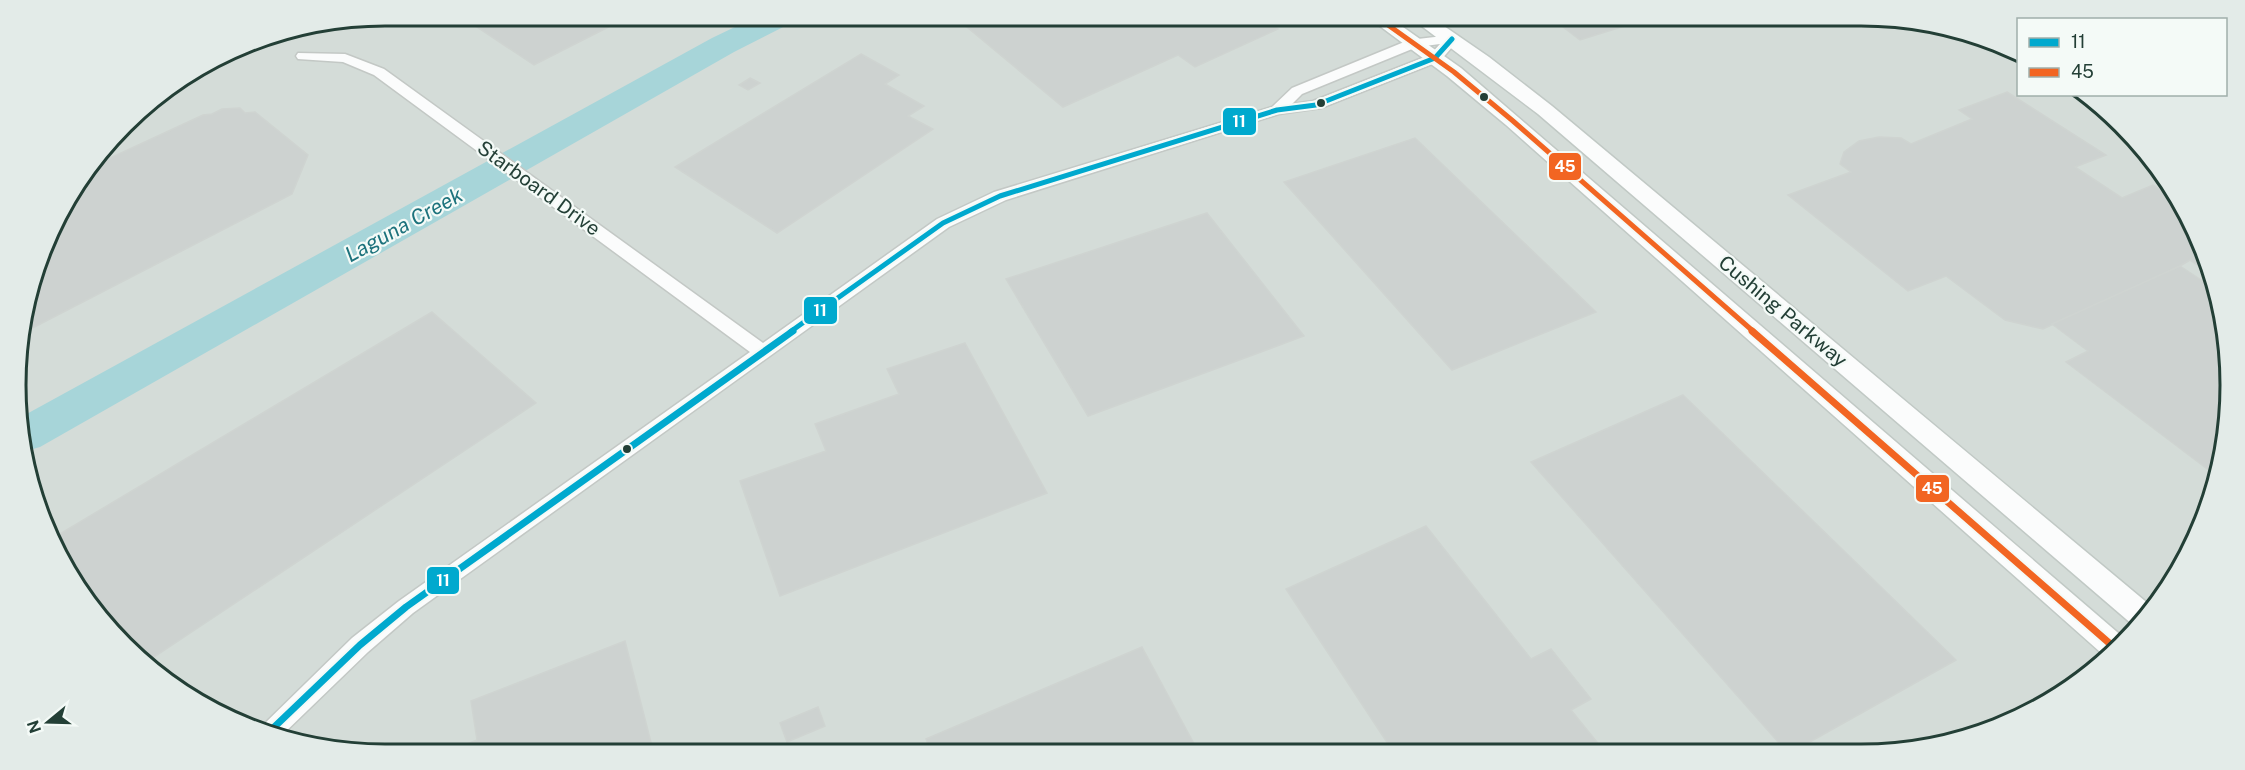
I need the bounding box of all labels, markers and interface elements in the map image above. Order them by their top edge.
legend [2017,18,2227,96]
text: 11 [2071,31,2086,52]
text: 45 [2071,61,2094,82]
unlabelled marker [1478,91,1490,103]
unlabelled marker [1315,97,1327,109]
line badge: 11 [1222,107,1257,136]
text: 11 [1232,112,1246,131]
street label: Starboard Drive [473,135,605,241]
line badge: 45 [1548,152,1582,181]
text: 45 [1554,157,1576,176]
water label: Laguna Creek [341,182,467,267]
street label: Cushing Parkway [1714,250,1852,372]
line badge: 11 [803,296,838,325]
text: 11 [813,301,827,320]
unlabelled marker [621,443,633,455]
line badge: 45 [1915,474,1950,503]
text: 45 [1921,479,1943,498]
line badge: 11 [426,566,460,595]
text: 11 [436,571,450,590]
north arrow [18,692,78,752]
text: N [23,718,45,736]

